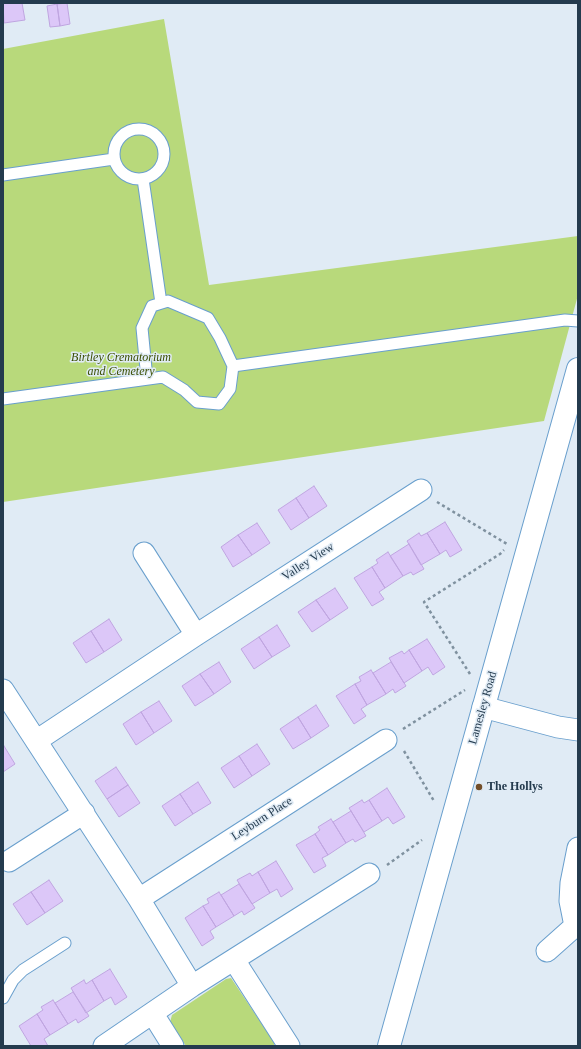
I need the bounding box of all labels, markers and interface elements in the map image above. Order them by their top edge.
park label: Birtley Crematorium and Cemetery [71,351,171,379]
street label: Valley View [279,540,337,584]
street label: Lamesley Road [466,670,500,746]
place label: The Hollys [487,780,543,794]
marker: The Hollys [474,782,484,792]
street label: Leyburn Place [229,794,295,844]

